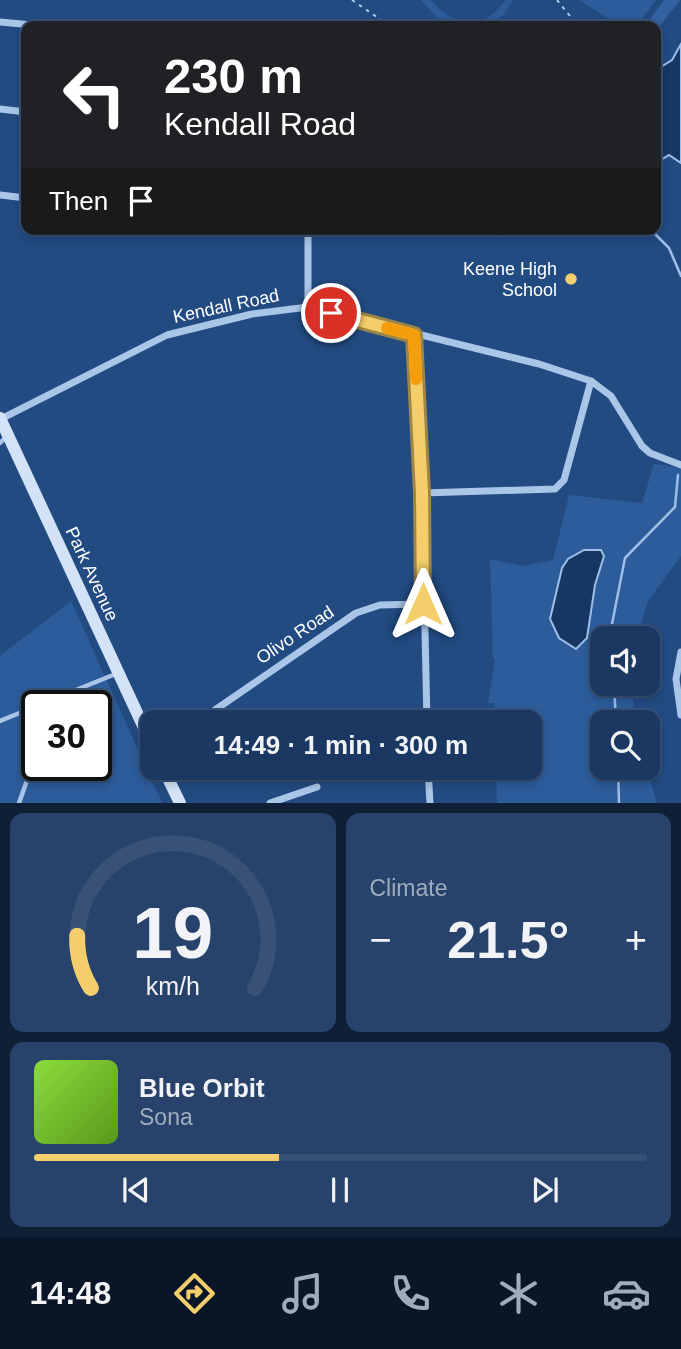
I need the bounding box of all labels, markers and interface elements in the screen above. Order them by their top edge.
icon: left [49,49,140,140]
text: 230 m [164,49,303,103]
text: Kendall Road [164,106,356,142]
icon: arrive [122,182,160,220]
text: Then [49,186,108,216]
place label: Keene High School [463,259,557,300]
marker: Keene High School [563,271,579,287]
pin [301,283,361,343]
street label: Kendall Road [171,285,281,327]
icon: arrive [312,294,350,332]
street label: Park Avenue [61,524,123,624]
position arrow [386,567,460,641]
street label: Olivo Road [252,602,338,668]
map controls [590,626,660,780]
button: sound [590,626,660,696]
speed limit sign: 30 [21,690,112,781]
button: search [590,710,660,780]
text: 14:49 · 1 min · 300 m [214,730,468,760]
text: Climate [370,875,447,901]
text: 19 [132,893,213,974]
text: 21.5° [447,911,569,969]
text: − [370,919,392,961]
text: + [625,919,647,961]
text: km/h [146,972,200,1000]
text: Blue Orbit [139,1073,265,1103]
text: Sona [139,1104,193,1130]
icon: previous [117,1171,155,1209]
icon: pause [321,1171,359,1209]
icon: next [526,1171,564,1209]
icon: directions [170,1269,219,1318]
icon: music [278,1269,327,1318]
icon: phone [386,1269,435,1318]
icon: climate [494,1269,543,1318]
icon: car [602,1269,651,1318]
text: 14:48 [30,1275,111,1311]

